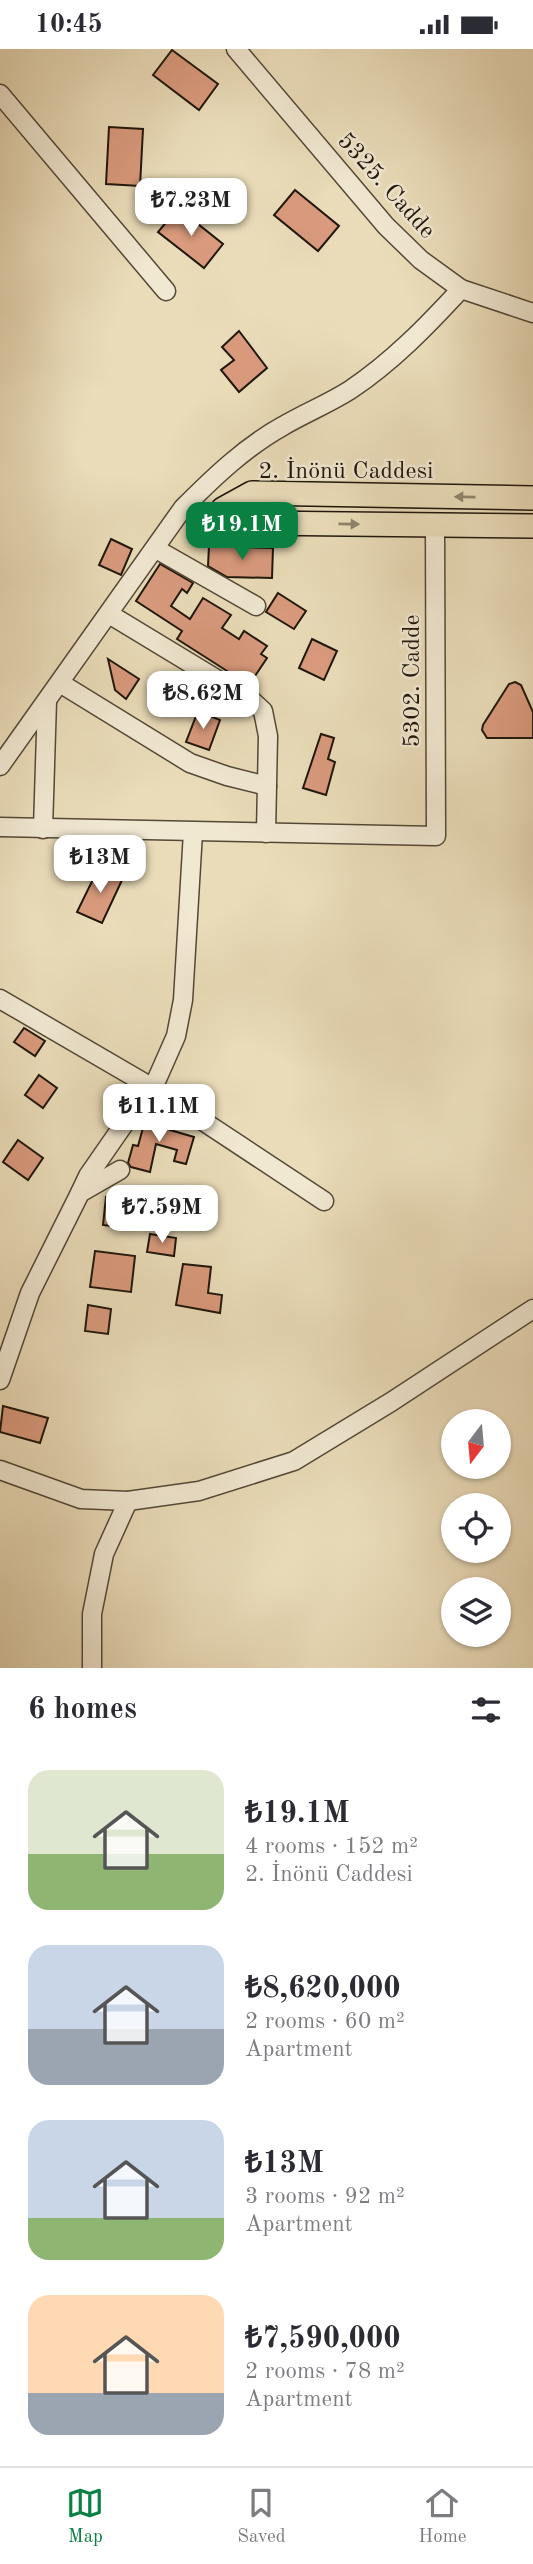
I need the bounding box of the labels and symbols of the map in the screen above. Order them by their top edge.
street label: 5325. Cadde [332,129,439,244]
pin: ₺7.23M [134,179,248,238]
street label: 2. İnönü Caddesi [258,457,434,484]
one-way arrow [454,491,476,503]
pin: ₺19.1M [185,503,299,562]
one-way arrow [339,518,361,530]
street label: 5302. Cadde [401,614,425,748]
pin: ₺8.62M [146,671,260,731]
pin: ₺13M [59,835,141,895]
pin: ₺11.1M [102,1085,216,1144]
pin: ₺7.59M [105,1185,219,1245]
north arrow [441,1409,511,1479]

